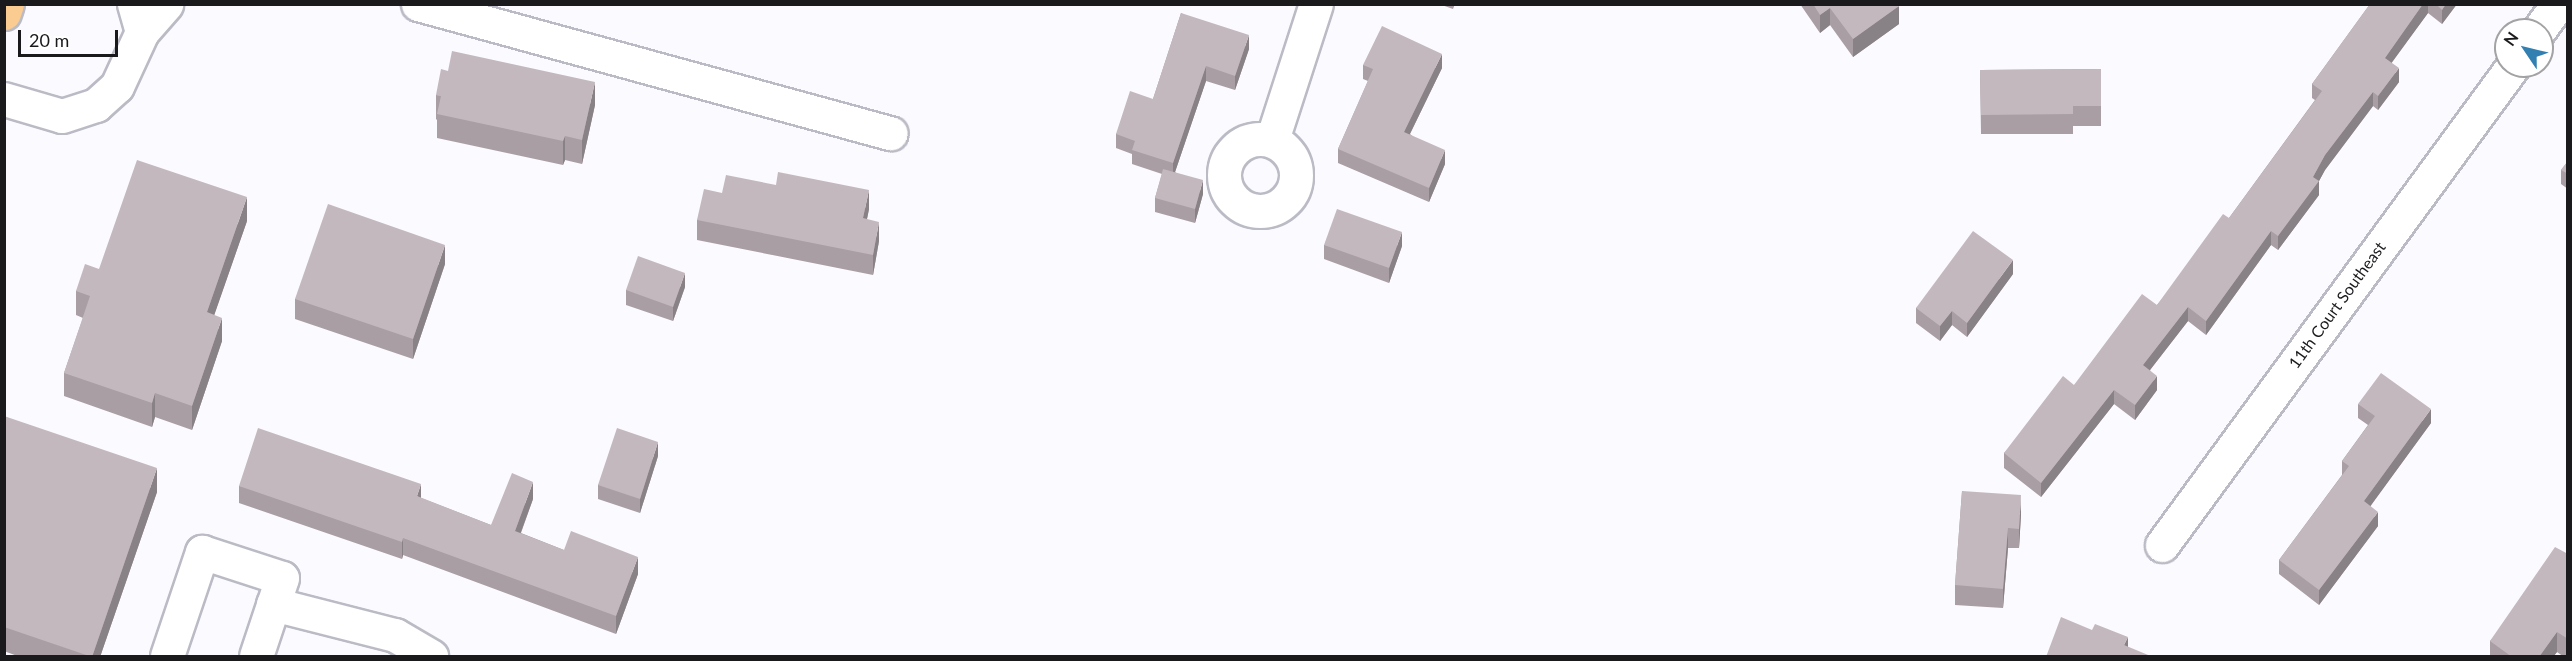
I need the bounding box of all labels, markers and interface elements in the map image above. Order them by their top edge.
scale bar [21,18,122,56]
north arrow [2494,18,2554,78]
text: N [2499,28,2522,49]
text: 20 m [29,29,69,51]
street label: 11th Court Southeast [2285,238,2389,372]

